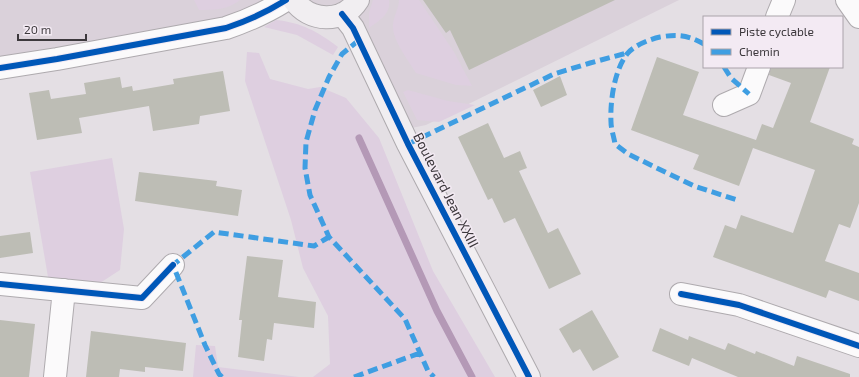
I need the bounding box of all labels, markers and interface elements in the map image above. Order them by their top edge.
scale bar [18,16,86,42]
legend [703,16,843,68]
text: 20 m [24,22,51,36]
text: Piste cyclable [739,24,814,38]
text: Chemin [739,44,780,58]
street label: Boulevard Jean XXIII [410,129,483,250]

